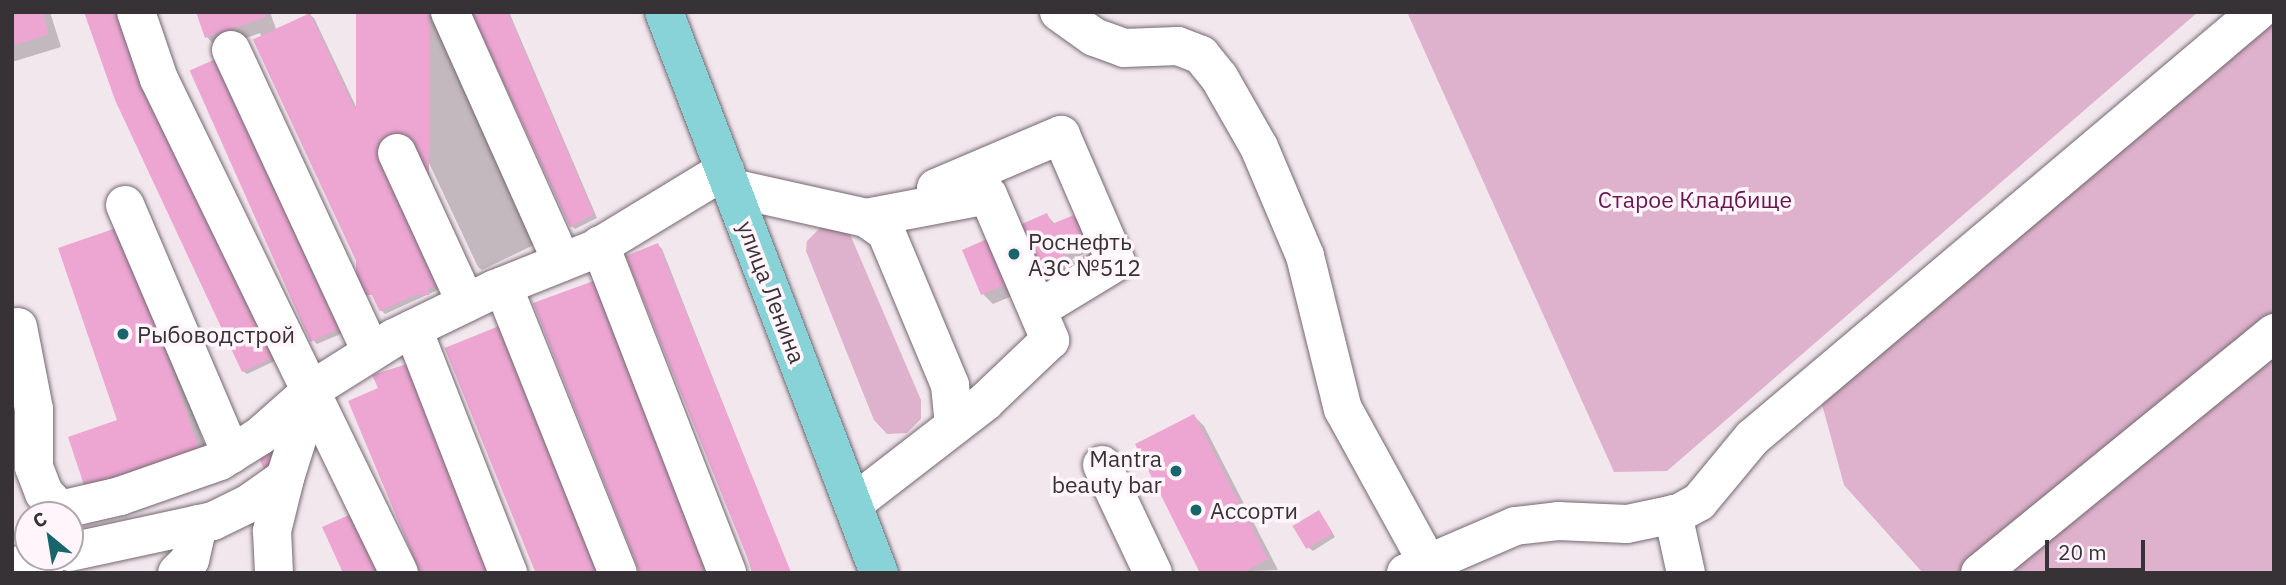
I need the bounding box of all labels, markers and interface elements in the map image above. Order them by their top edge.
park label: Старое Кладбище [1598,185,1792,213]
street label: улица Ленина [732,217,812,367]
place label: Роснефть АЗС №512 [1028,227,1141,281]
marker: Роснефть АЗС №512 [1006,246,1022,262]
place label: Рыбоводстрой [137,320,295,348]
marker: Рыбоводстрой [115,326,131,342]
place label: Mantra beauty bar [1052,444,1162,498]
marker: Mantra beauty bar [1168,463,1184,479]
place label: Ассорти [1210,496,1298,524]
north arrow [14,501,84,571]
marker: Ассорти [1188,502,1204,518]
text: С [28,506,51,533]
scale bar [2048,526,2148,570]
text: 20 m [2058,538,2107,566]

